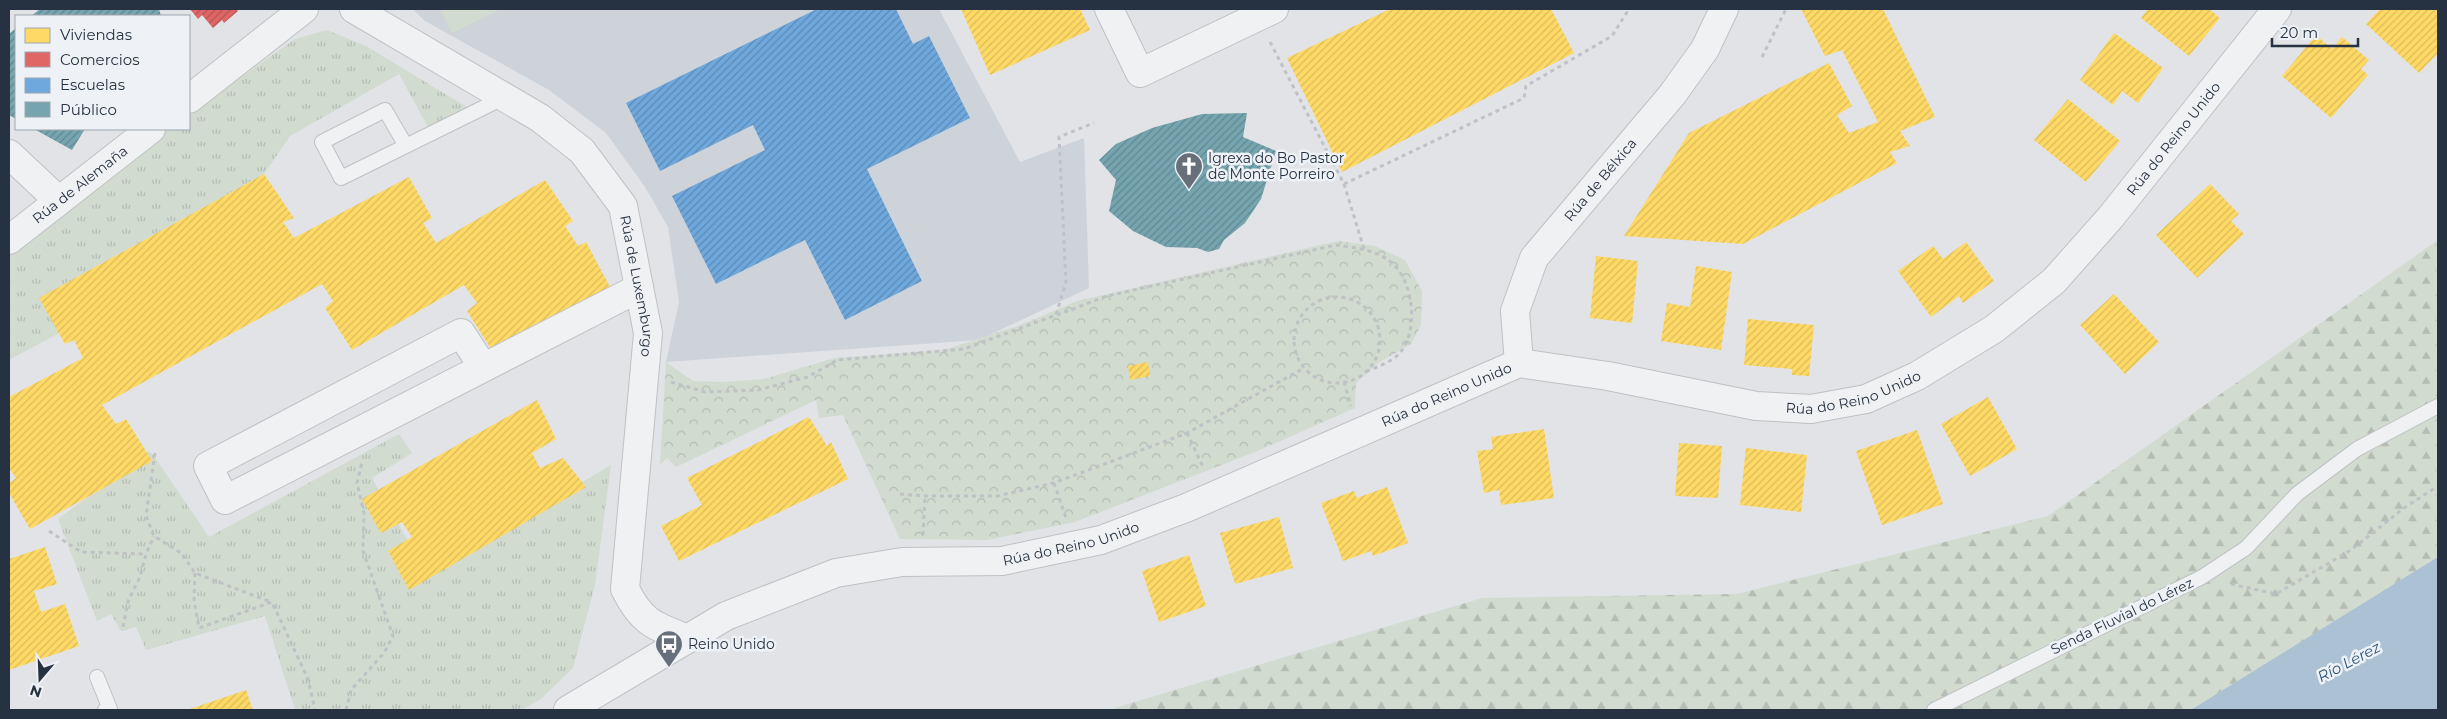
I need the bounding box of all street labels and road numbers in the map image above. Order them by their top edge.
street label: Rúa do Reino Unido [2123,78,2224,199]
street label: Rúa de Bélxica [1560,134,1641,225]
street label: Rúa de Alemaña [29,142,131,227]
street label: Rúa de Luxemburgo [616,213,657,358]
street label: Rúa do Reino Unido [1379,358,1515,431]
street label: Rúa do Reino Unido [1785,366,1924,418]
street label: Rúa do Reino Unido [1001,517,1142,570]
street label: Senda Fluvial do Lérez [2048,574,2196,658]

